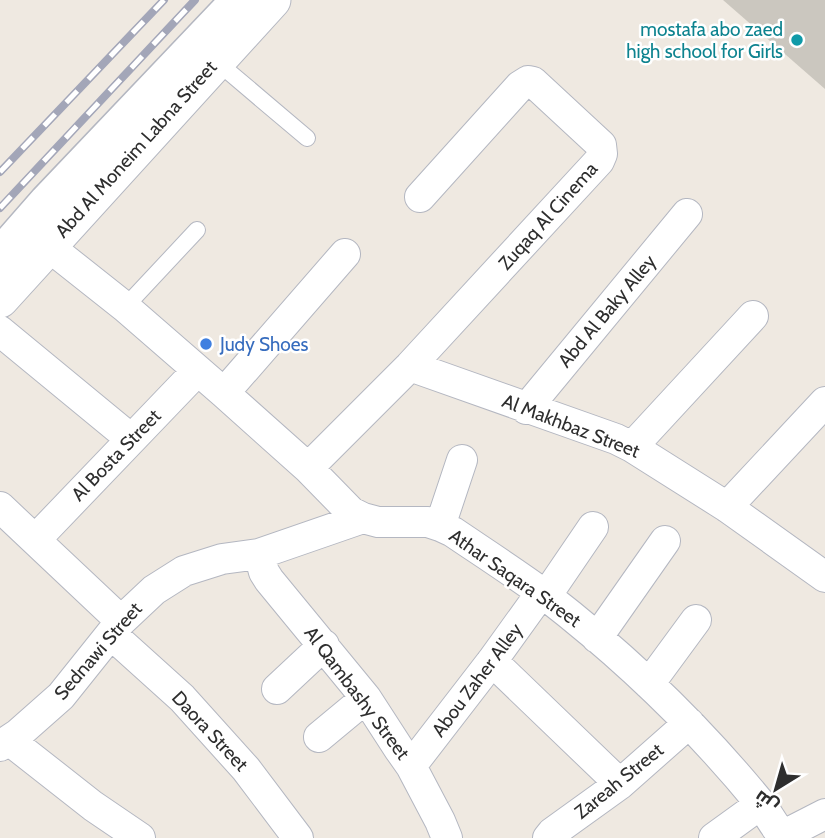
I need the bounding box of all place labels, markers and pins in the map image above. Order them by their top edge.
place label: mostafa abo zaed high school for Girls [626,18,783,63]
marker: mostafa abo zaed high school for Girls [789,32,805,48]
place label: Judy Shoes [219,333,308,356]
marker: Judy Shoes [198,336,214,352]

